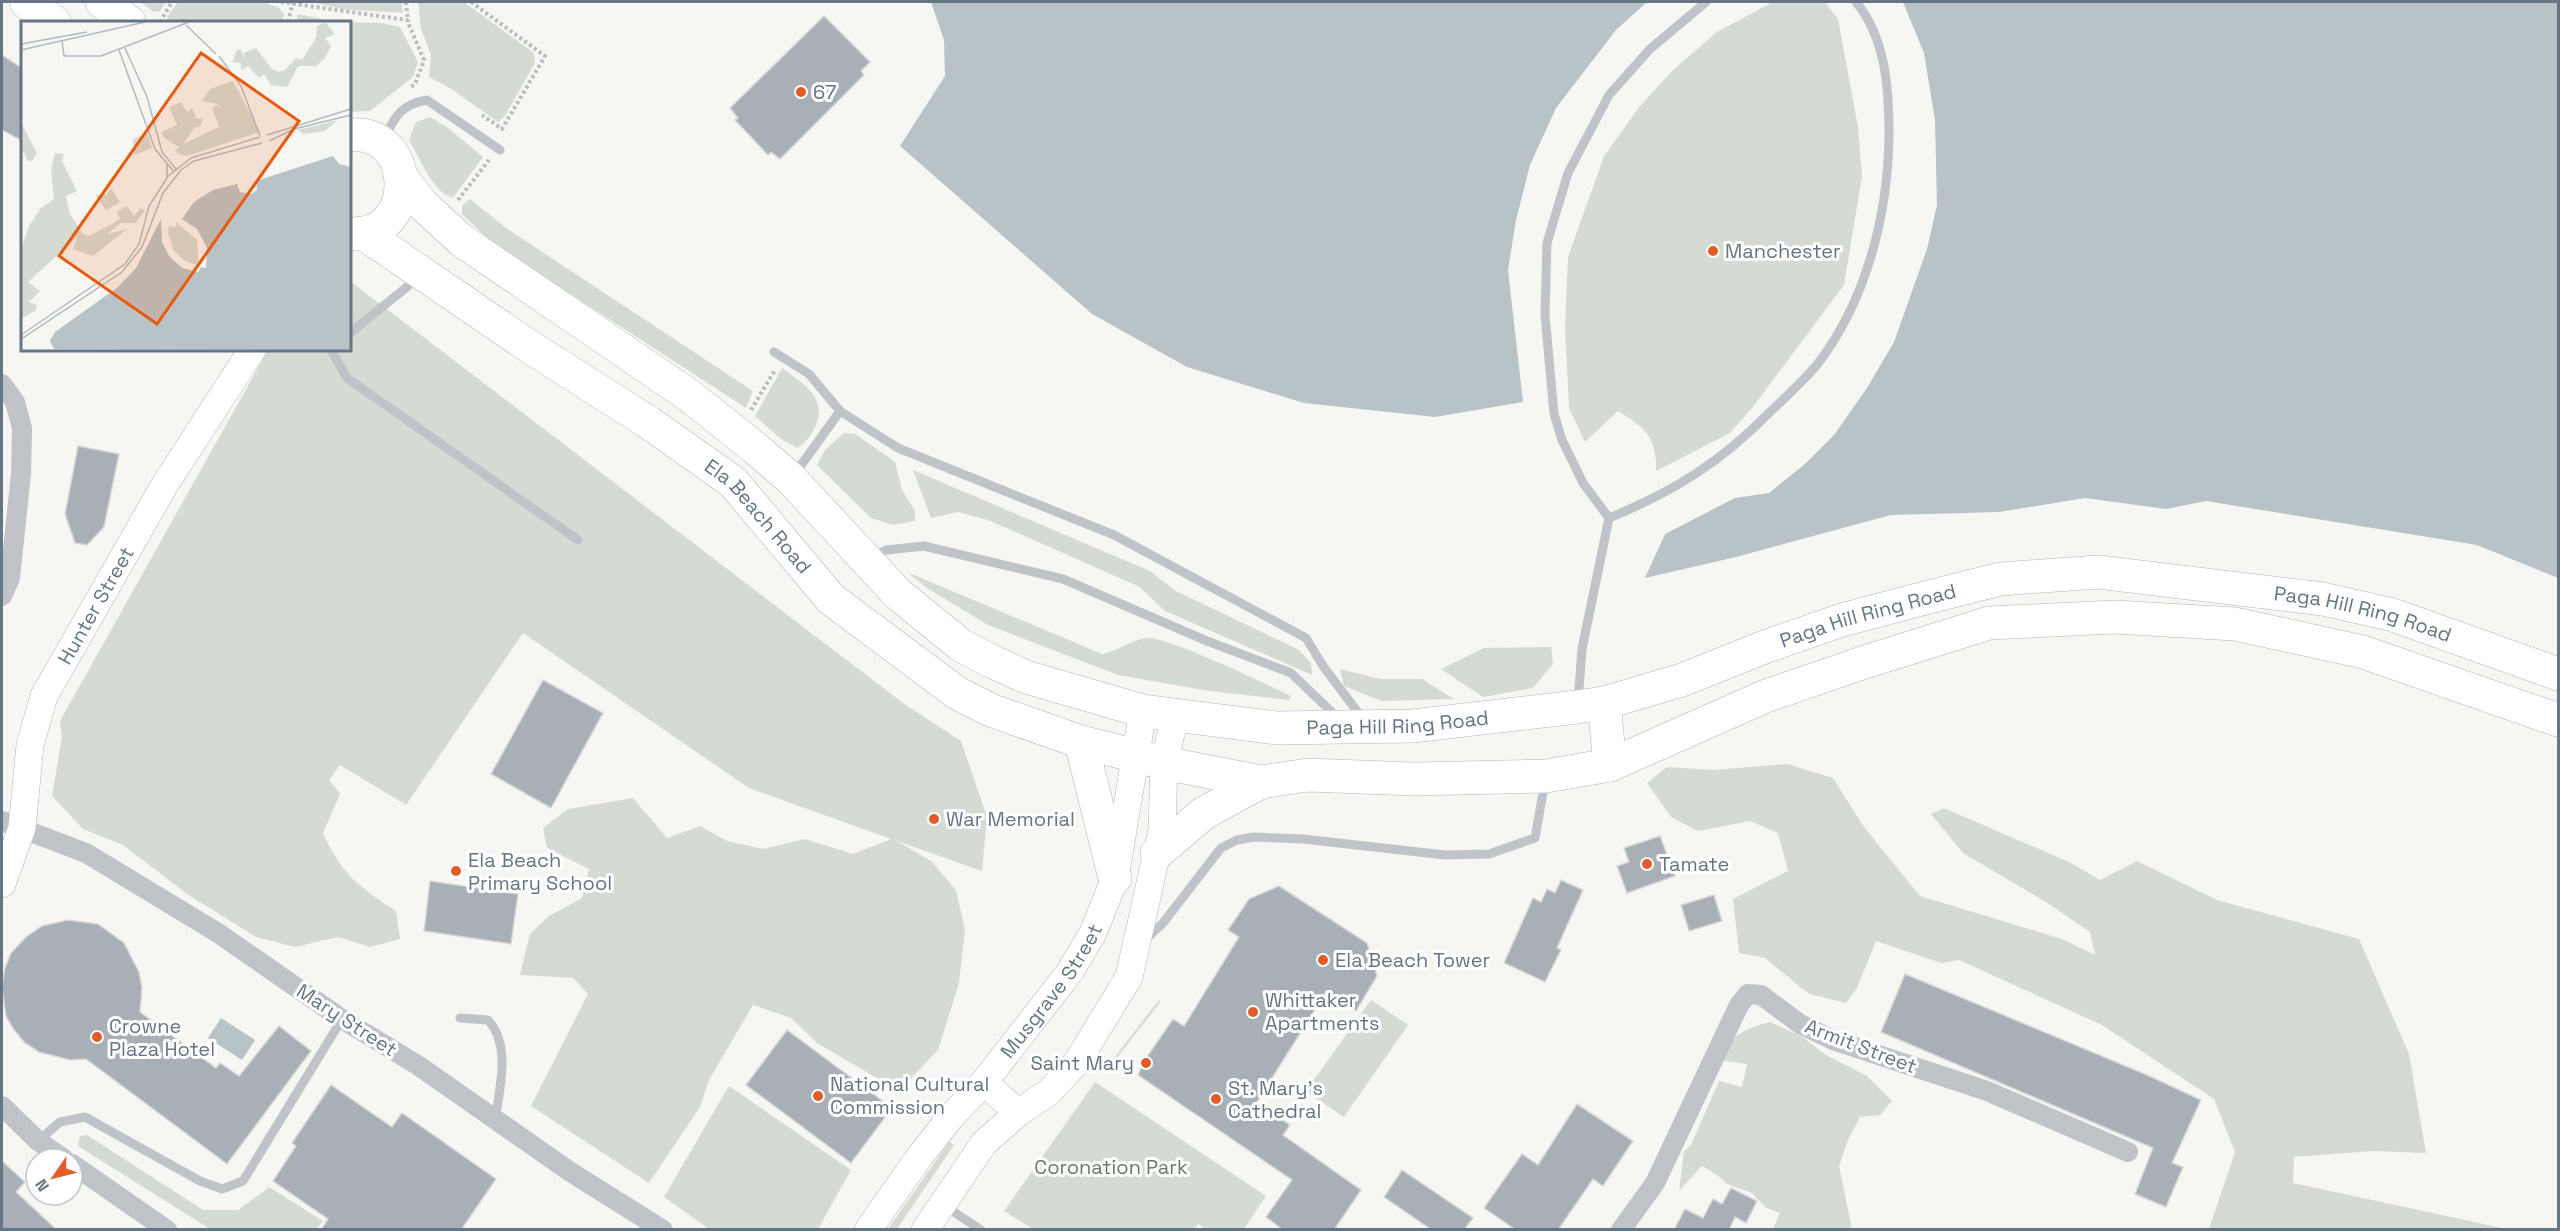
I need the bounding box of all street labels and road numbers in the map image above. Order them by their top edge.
street label: Ela Beach Road [699,453,817,579]
street label: Hunter Street [52,542,140,669]
street label: Paga Hill Ring Road [1776,578,1959,654]
street label: Paga Hill Ring Road [2273,580,2455,648]
street label: Paga Hill Ring Road [1306,704,1490,741]
street label: Musgrave Street [995,920,1108,1063]
street label: Mary Street [292,978,402,1062]
street label: Armit Street [1801,1013,1921,1079]

